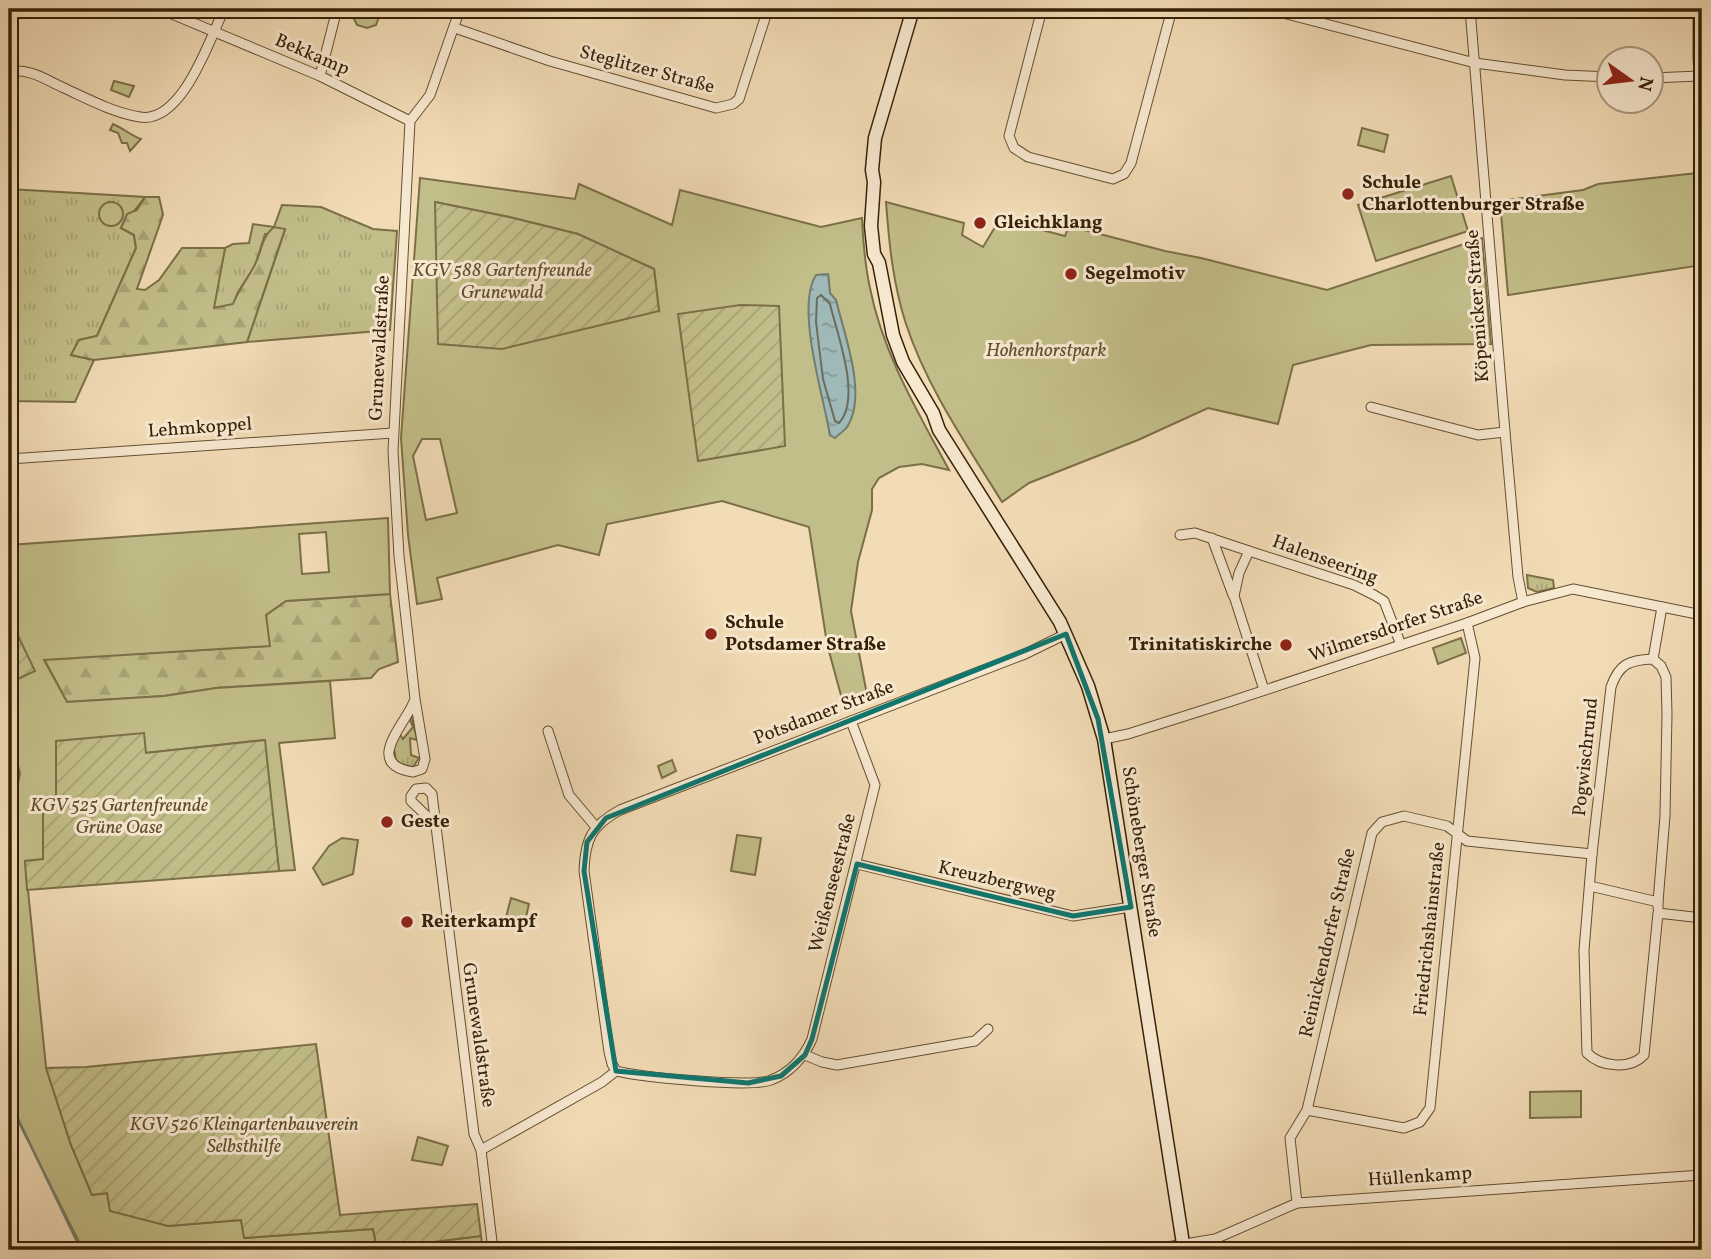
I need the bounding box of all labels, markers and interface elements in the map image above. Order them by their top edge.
street label: Bekkamp [271,28,353,82]
street label: Steglitzer Straße [577,39,717,101]
north arrow [1596,46,1666,116]
text: N [1630,74,1659,94]
place label: Schule Charlottenburger Straße [1362,170,1585,218]
marker: Schule Charlottenburger Straße [1340,186,1356,202]
place label: Gleichklang [994,210,1102,236]
marker: Gleichklang [972,215,988,231]
street label: Köpenicker Straße [1460,229,1496,383]
park label: KGV 588 Gartenfreunde Grunewald [412,258,592,306]
place label: Segelmotiv [1085,261,1186,287]
marker: Segelmotiv [1063,266,1079,282]
street label: Grunewaldstraße [363,274,397,422]
park label: Hohenhorstpark [986,338,1106,364]
street label: Lehmkoppel [147,411,253,445]
street label: Halenseering [1269,529,1381,591]
street label: Wilmersdorfer Straße [1305,585,1487,669]
place label: Schule Potsdamer Straße [725,610,886,658]
marker: Schule Potsdamer Straße [703,626,719,642]
place label: Trinitatiskirche [1128,632,1272,658]
marker: Trinitatiskirche [1278,637,1294,653]
street label: Potsdamer Straße [750,674,898,752]
street label: Pogwischrund [1567,696,1605,818]
street label: Schöneberger Straße [1115,764,1167,940]
park label: KGV 525 Gartenfreunde Grüne Oase [30,793,208,841]
place label: Geste [401,809,450,835]
street label: Weißenseestraße [803,811,863,955]
marker: Geste [379,814,395,830]
street label: Friedrichshainstraße [1408,841,1452,1017]
street label: Reinickendorfer Straße [1294,846,1362,1040]
street label: Kreuzbergweg [935,855,1059,907]
place label: Reiterkampf [421,909,537,935]
marker: Reiterkampf [399,914,415,930]
street label: Grunewaldstraße [455,961,501,1109]
park label: KGV 526 Kleingartenbauverein Selbsthilfe [129,1112,359,1160]
street label: Hüllenkamp [1367,1160,1473,1194]

